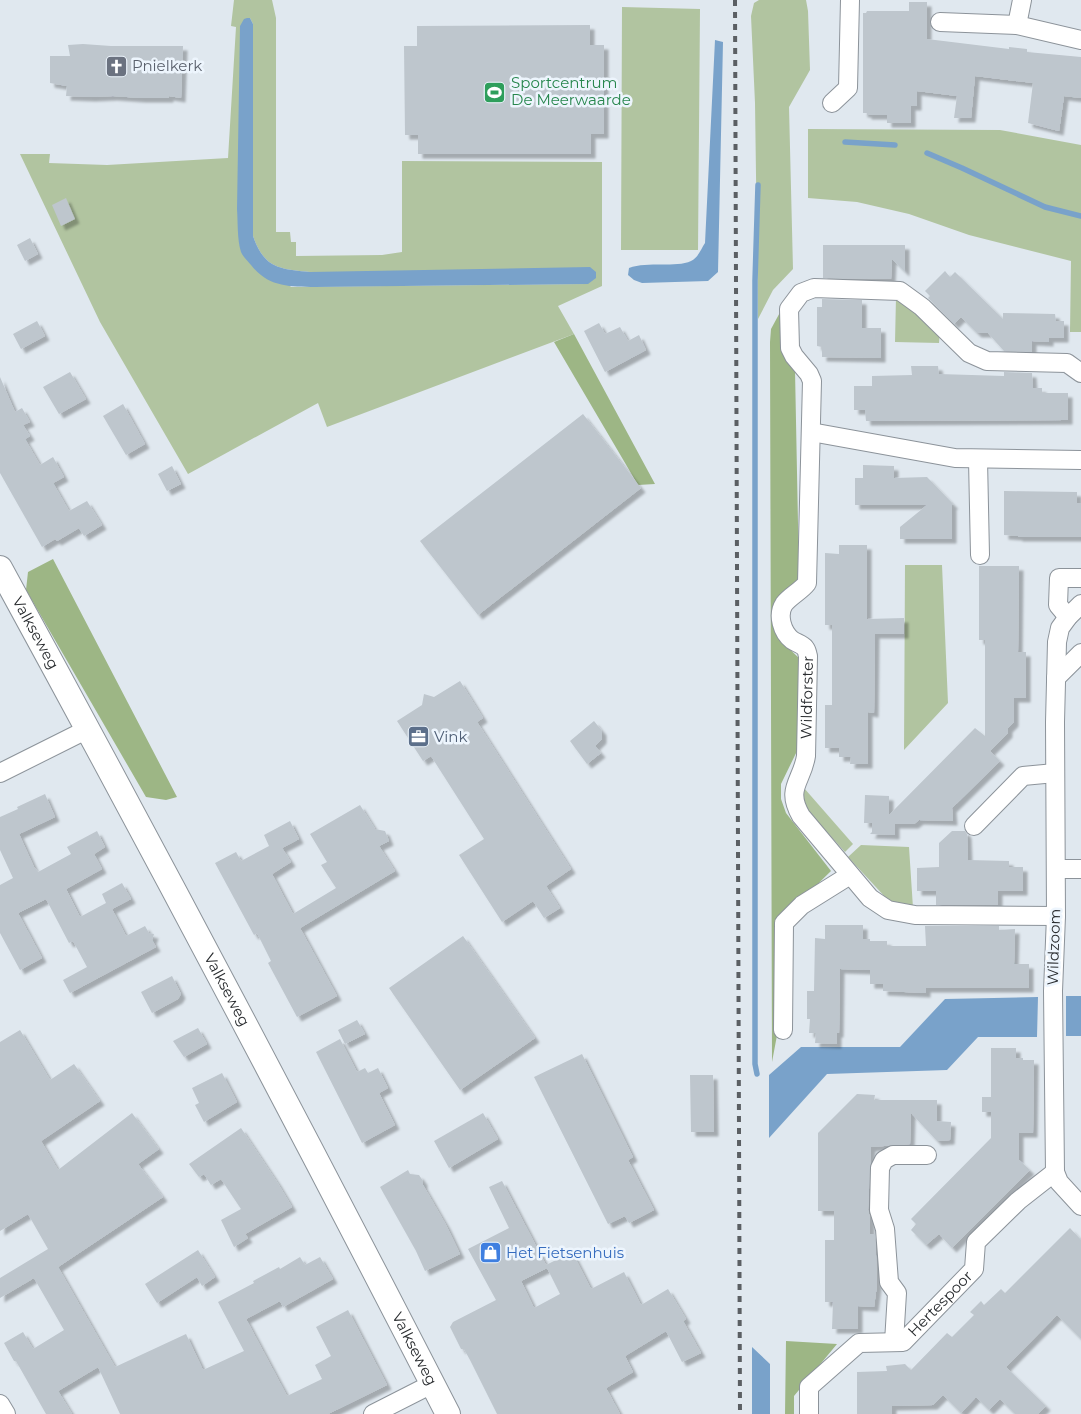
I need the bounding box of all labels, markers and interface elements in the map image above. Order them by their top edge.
church icon: Pnielkerk [104,54,128,78]
place label: Pnielkerk [132,56,202,75]
place label: Sportcentrum De Meerwaarde [511,73,631,109]
sports icon: Sportcentrum De Meerwaarde [483,80,507,104]
street label: Valkseweg [8,593,63,672]
street label: Wildforster [796,656,817,739]
office icon: Vink [406,725,430,749]
place label: Vink [434,727,467,746]
street label: Wildzoom [1043,908,1064,986]
street label: Valkseweg [200,950,254,1029]
shop icon: Het Fietsenhuis [478,1241,502,1265]
place label: Het Fietsenhuis [506,1243,624,1262]
street label: Hertespoor [904,1266,976,1340]
street label: Valkseweg [388,1309,442,1388]

